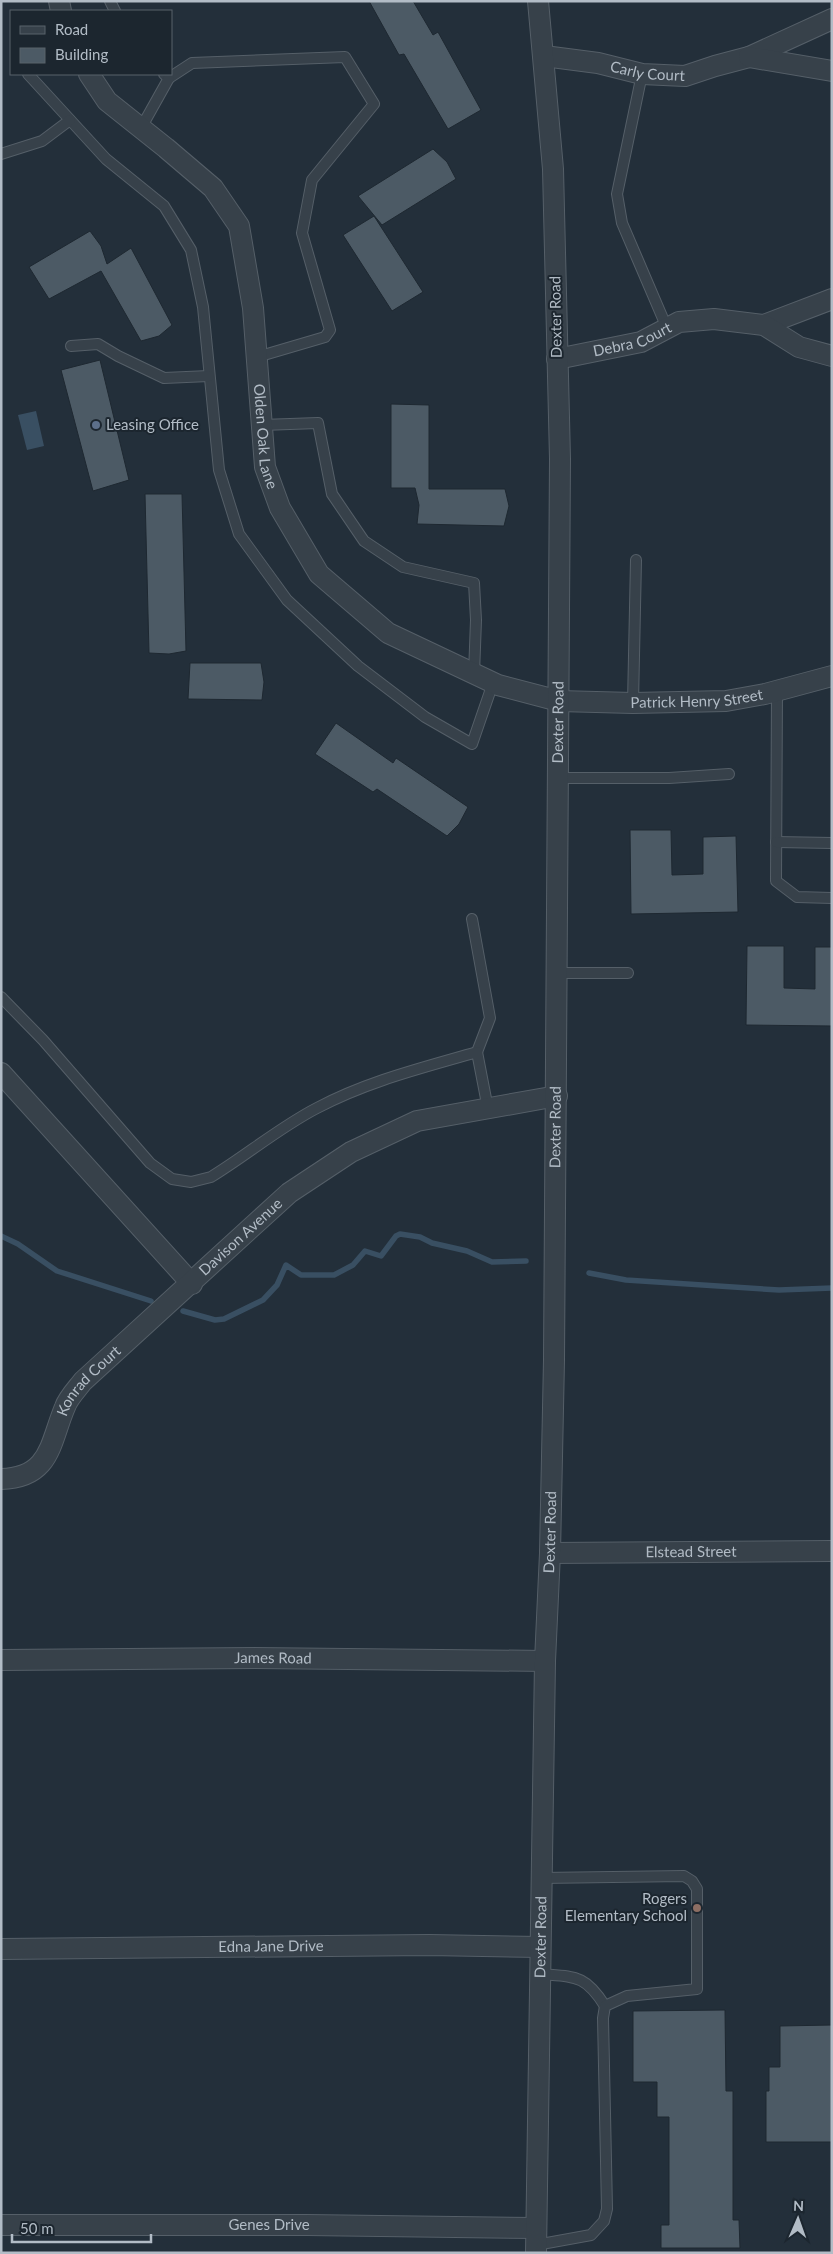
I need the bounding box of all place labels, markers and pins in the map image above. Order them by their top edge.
place label: Leasing Office [106,415,199,433]
marker: Leasing Office [90,419,102,431]
place label: Rogers Elementary School [565,1889,687,1924]
marker: Rogers Elementary School [691,1902,703,1914]

